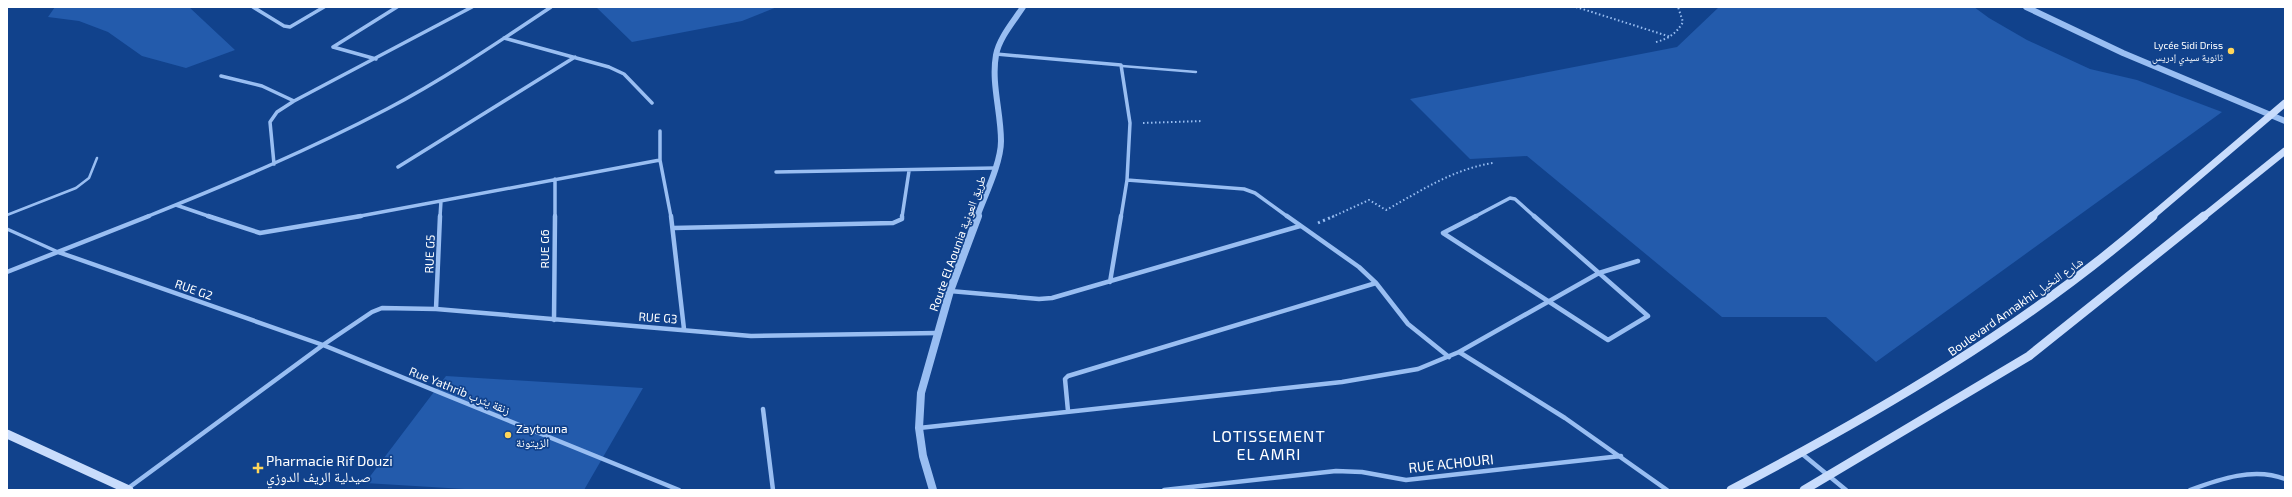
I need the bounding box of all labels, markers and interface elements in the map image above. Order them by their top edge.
place label: Lycée Sidi Driss ثانوية سيدي إدريس [2152,39,2223,66]
marker: Lycée Sidi Driss ثانوية سيدي إدريس [2226,46,2236,56]
street label: Route El Aounia طريق العونية [926,173,989,313]
street label: RUE G6 [537,229,551,269]
street label: RUE G5 [421,234,437,274]
street label: Boulevard Annakhil شارع النخيل [1945,254,2086,360]
street label: RUE G2 [173,276,215,302]
street label: RUE G3 [638,309,678,325]
street label: Rue Yathrib زنقة يثرب [407,363,513,418]
place label: Zaytouna الزيتونة [516,421,568,450]
district label: LOTISSEMENT EL AMRI [1212,426,1326,463]
marker: Zaytouna الزيتونة [503,430,513,440]
street label: RUE ACHOURI [1408,450,1494,476]
place label: Pharmacie Rif Douzi صيدلية الريف الدوزي [266,452,393,488]
marker: Pharmacie Rif Douzi صيدلية الريف الدوزي [253,463,263,473]

